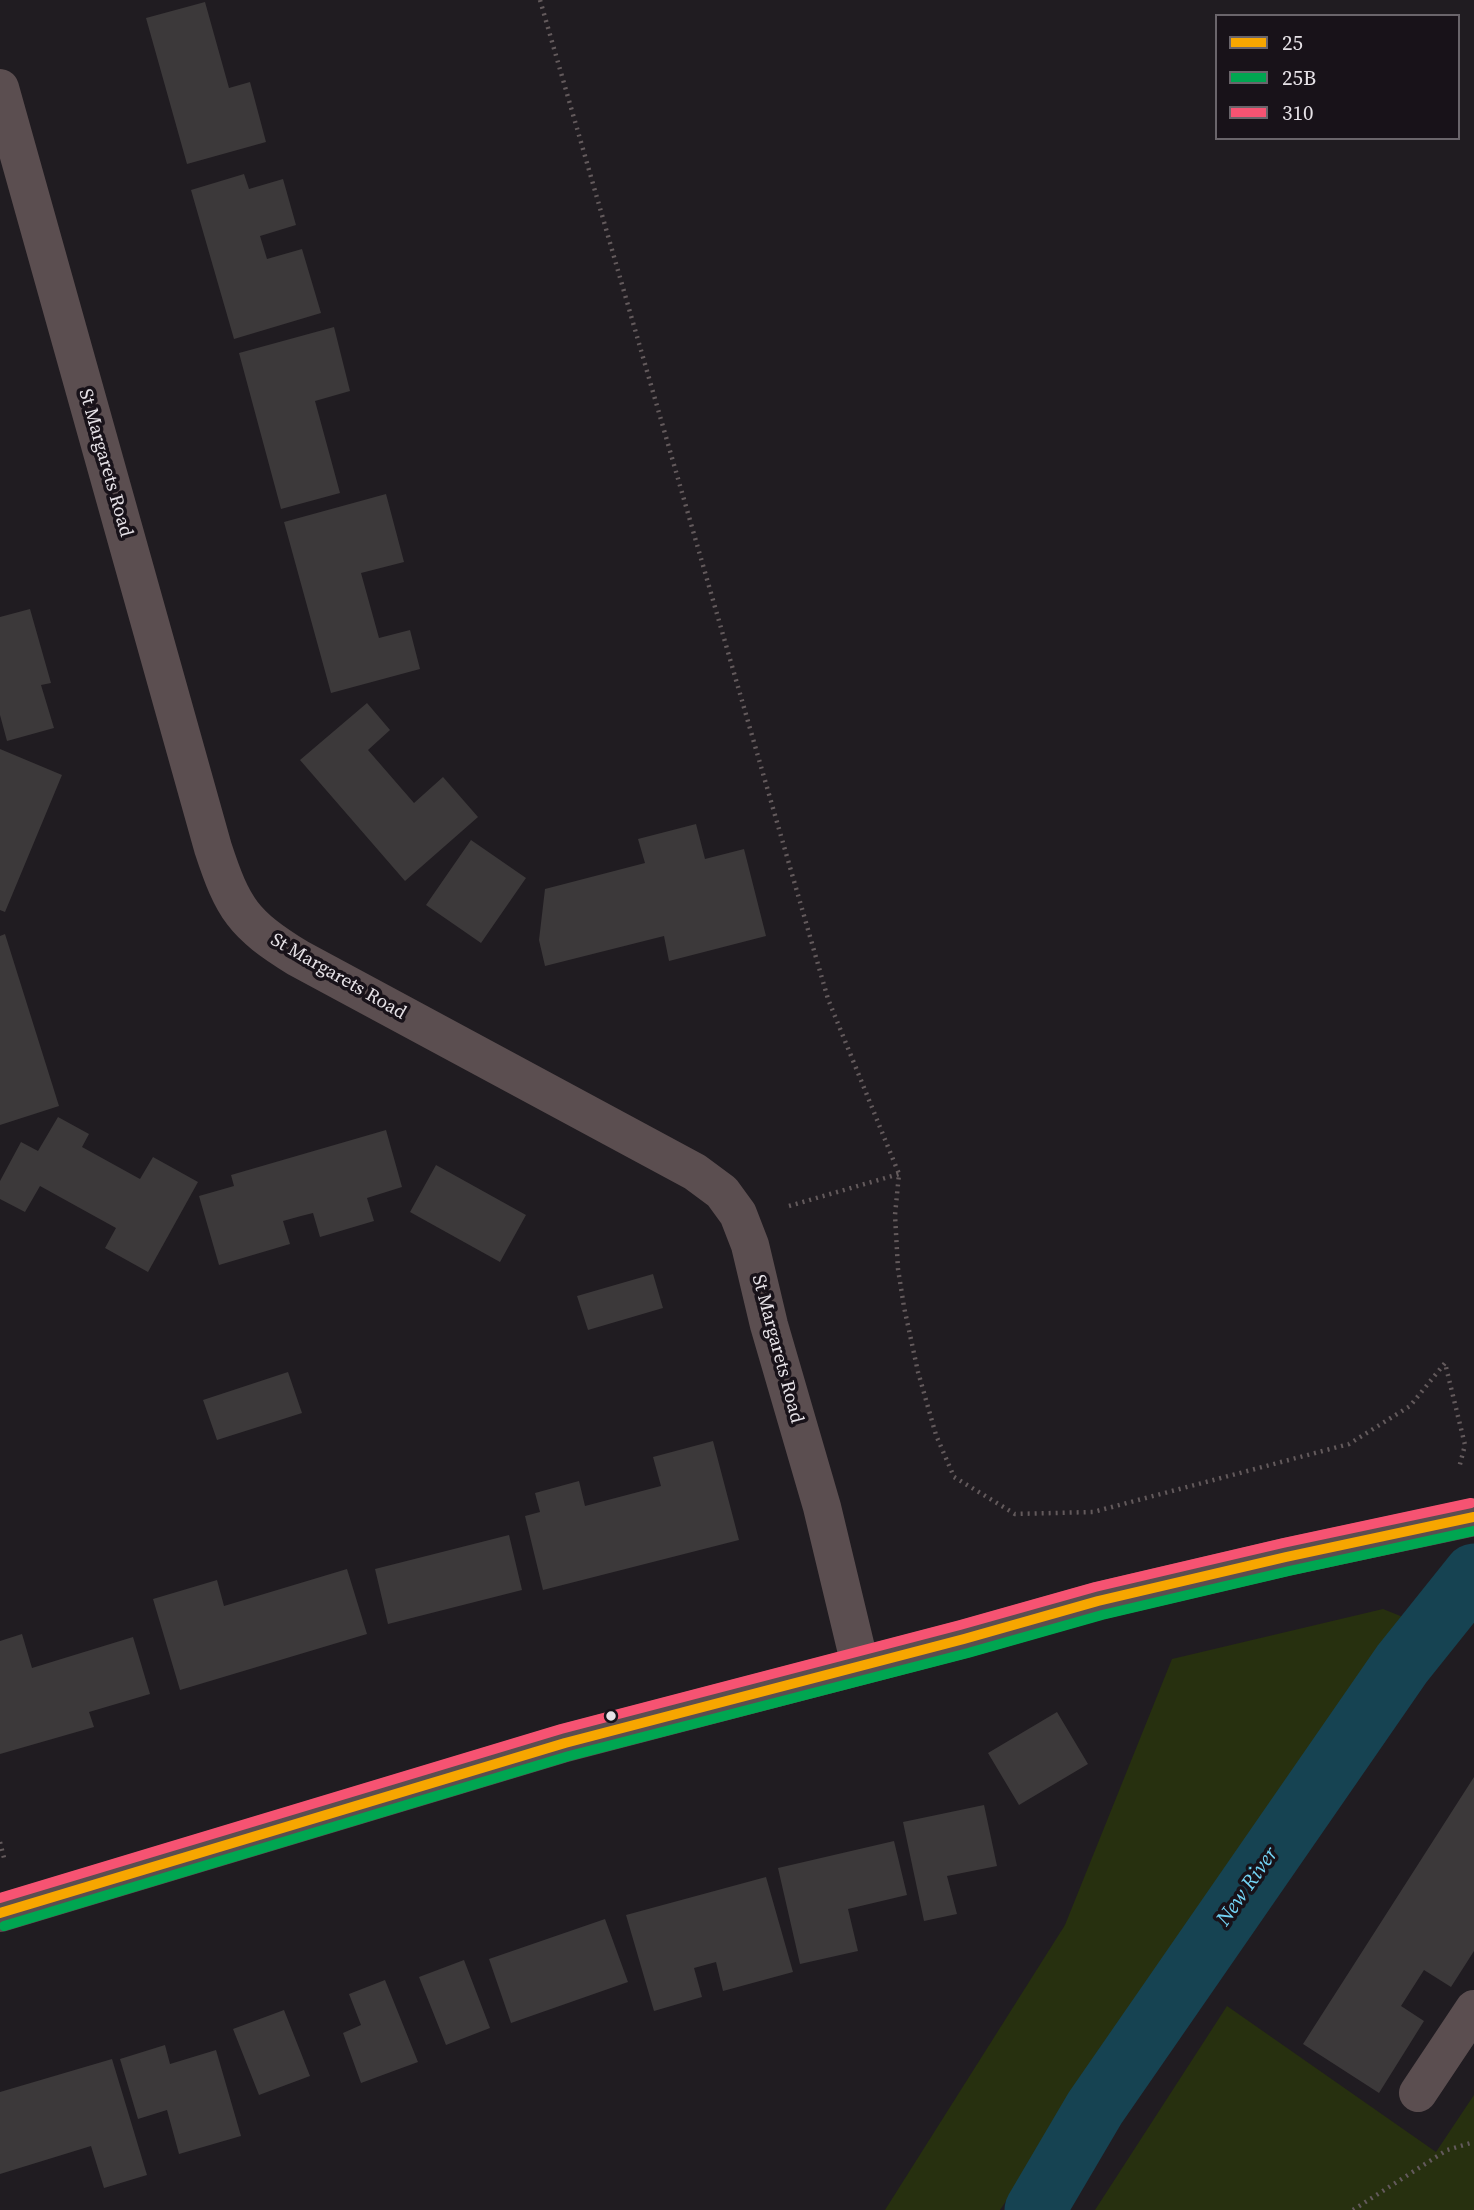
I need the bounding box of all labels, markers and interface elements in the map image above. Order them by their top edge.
legend [1215,14,1460,140]
text: 25 [1282,28,1303,57]
text: 25B [1282,63,1316,92]
text: 310 [1282,98,1314,127]
street label: St Margarets Road [73,386,137,540]
street label: St Margarets Road [266,929,410,1025]
street label: St Margarets Road [746,1272,808,1426]
unlabelled marker [604,1709,618,1723]
water label: New River [1212,1843,1284,1931]

